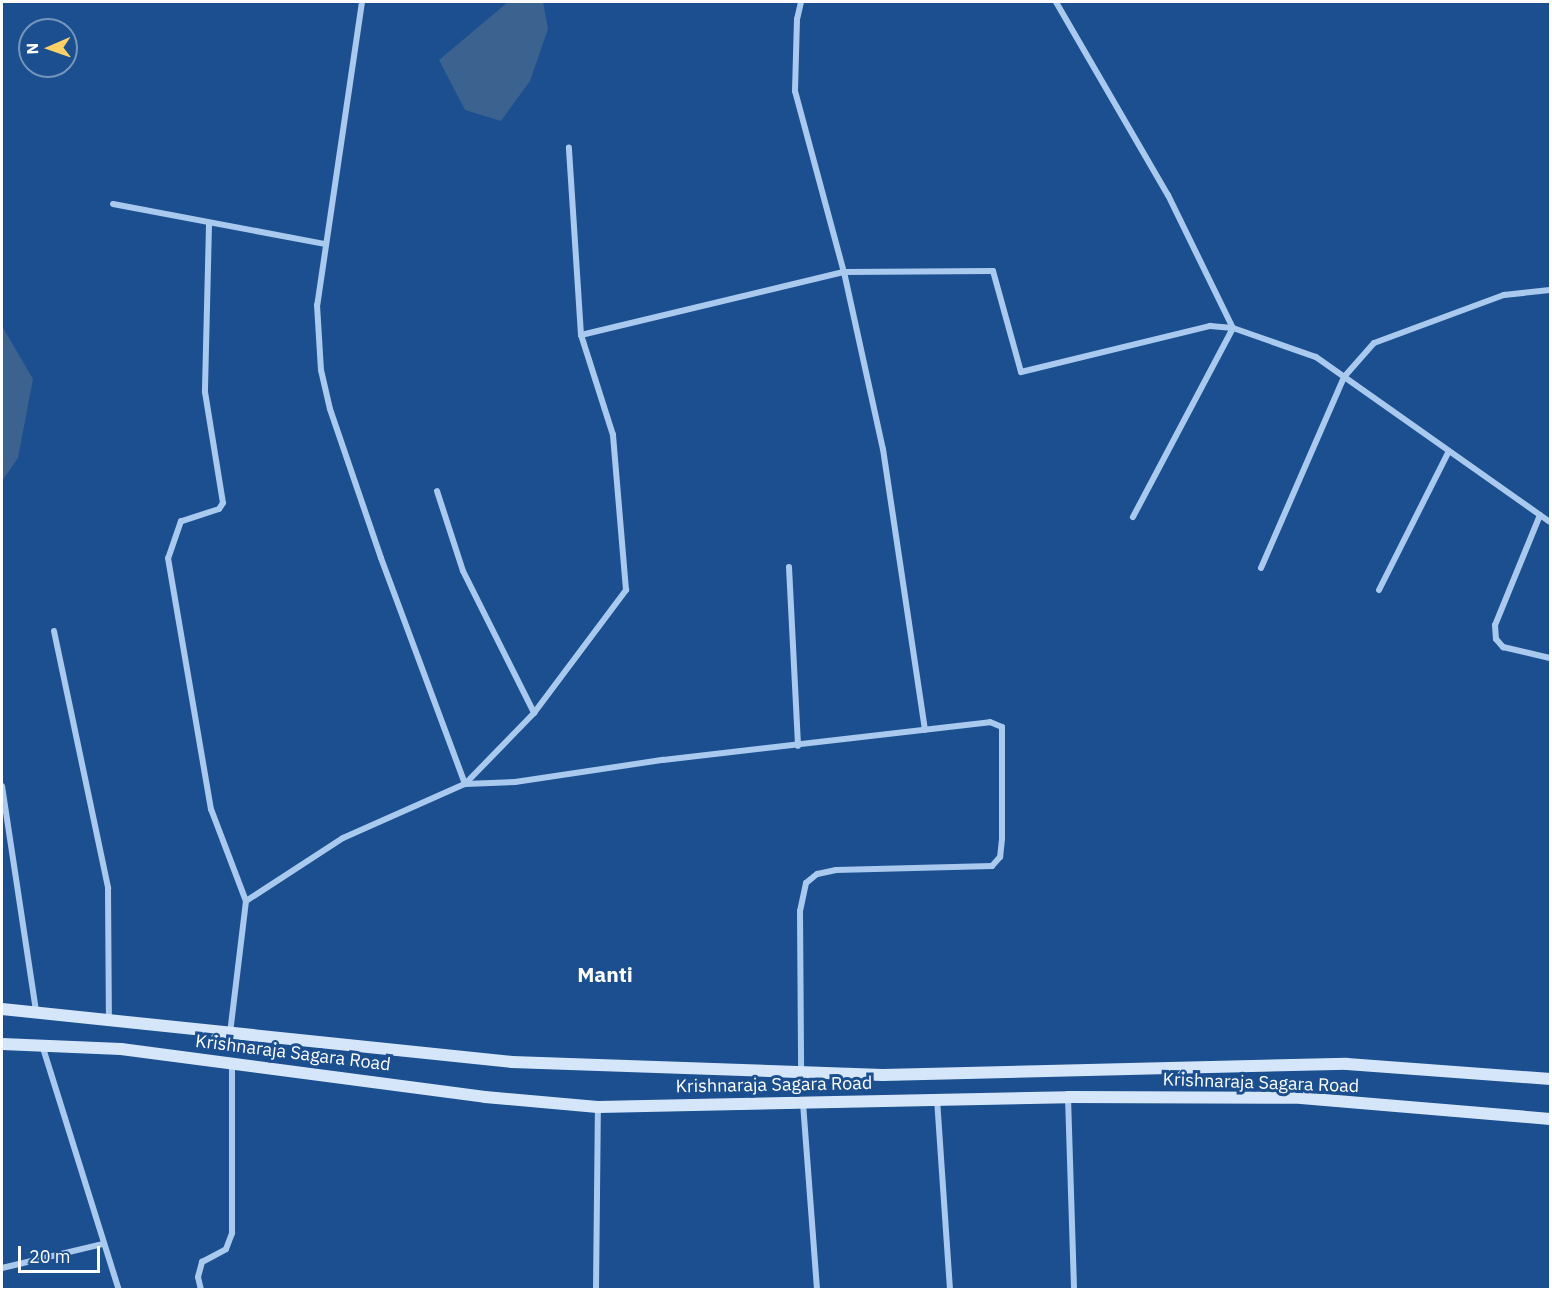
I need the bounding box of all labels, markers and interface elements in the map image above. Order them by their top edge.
north arrow [18,18,78,78]
text: N [22,42,42,55]
district label: Manti [577,961,633,987]
street label: Krishnaraja Sagara Road [194,1030,392,1076]
street label: Krishnaraja Sagara Road [1162,1069,1360,1097]
street label: Krishnaraja Sagara Road [676,1072,872,1098]
scale bar [21,1234,104,1272]
text: 20 m [29,1245,71,1268]

